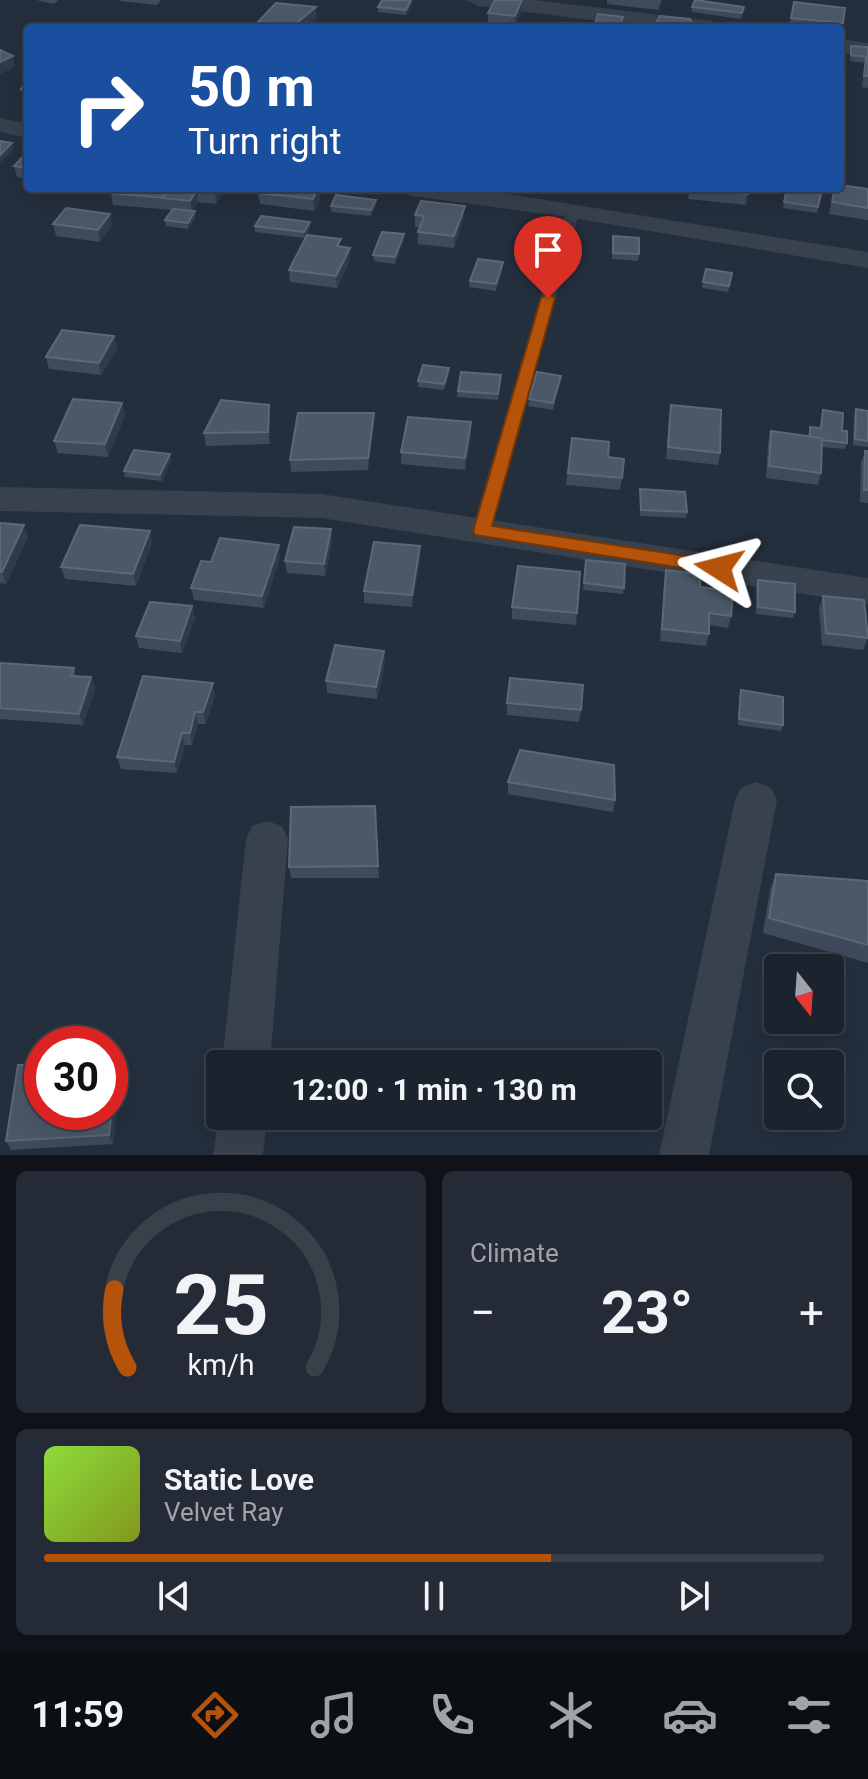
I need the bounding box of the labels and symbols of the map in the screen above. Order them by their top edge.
pin [514,216,582,298]
position arrow [677,526,761,610]
north arrow [764,954,844,1034]
speed limit sign: 30 [24,1026,128,1130]

